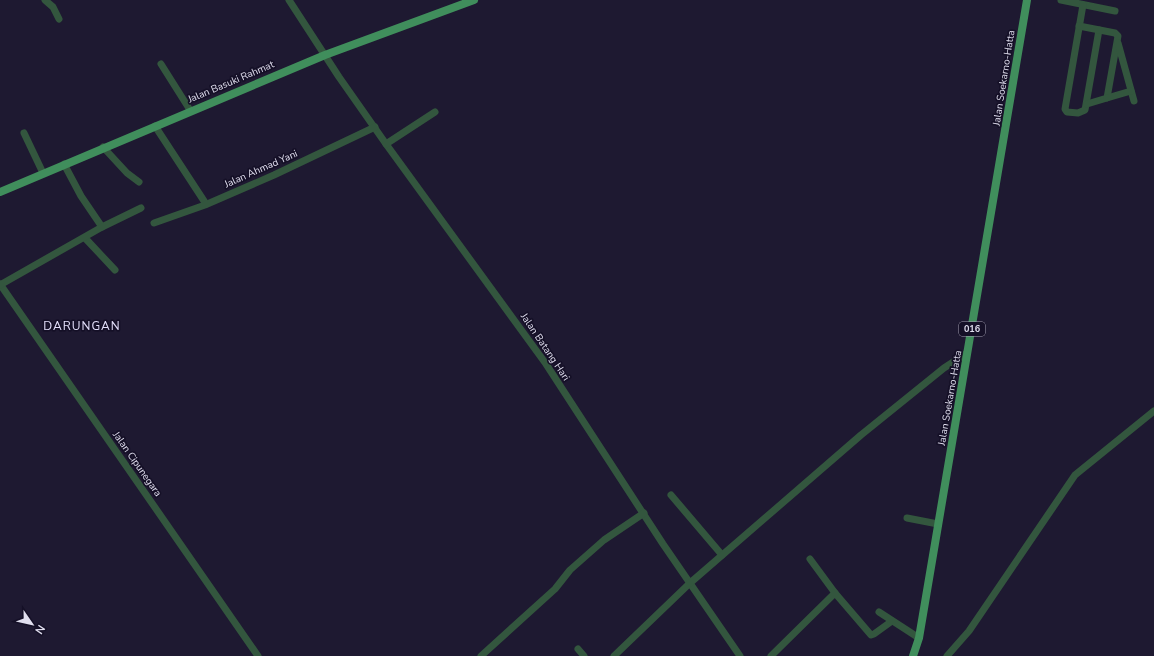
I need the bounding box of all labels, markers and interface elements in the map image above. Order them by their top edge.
street label: Jalan Soekarno-Hatta [989,29,1018,128]
street label: Jalan Basuki Rahmat [185,57,277,107]
street label: Jalan Ahmad Yani [221,147,300,192]
street label: Jalan Batang Hari [517,310,573,384]
district label: DARUNGAN [43,318,121,334]
road number: 016 [959,322,985,336]
street label: Jalan Soekarno-Hatta [935,349,965,448]
street label: Jalan Cipunegara [109,428,165,499]
north arrow [12,604,52,644]
text: N [31,622,48,637]

